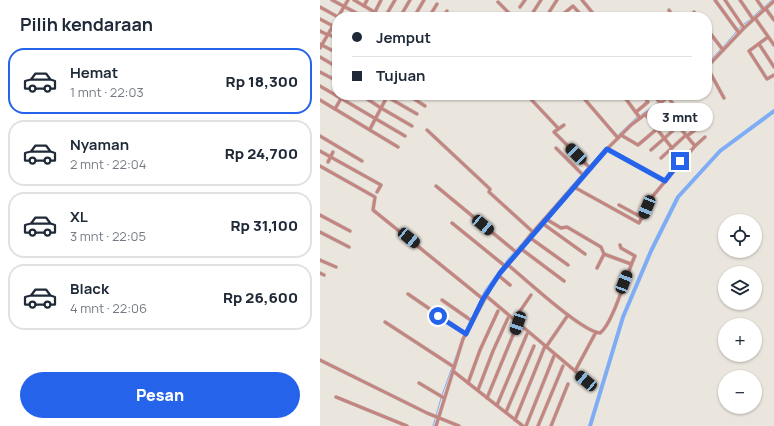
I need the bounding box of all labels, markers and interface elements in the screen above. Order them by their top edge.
text: Pilih kendaraan [20,12,153,36]
text: Jemput [376,27,431,48]
text: Hemat [70,62,118,83]
icon: car [22,63,58,99]
text: Tujuan [376,65,425,86]
text: Rp 18,300 [226,71,298,92]
text: 1 mnt · 22:03 [70,83,144,101]
callout: 3 mnt [647,103,713,131]
text: 3 mnt [662,108,698,126]
text: Nyaman [70,134,129,155]
icon: car [22,135,58,171]
car [563,141,589,167]
text: Rp 24,700 [225,143,298,164]
route end [671,152,689,170]
text: 2 mnt · 22:04 [70,155,146,173]
car [637,194,657,220]
text: XL [70,206,88,227]
icon: car [22,207,58,243]
car [470,213,496,237]
map controls [718,214,762,414]
button: locate [718,214,762,258]
text: Rp 31,100 [231,215,298,236]
car [396,226,422,250]
text: 3 mnt · 22:05 [70,227,146,245]
button: layers [718,266,762,310]
car [614,269,634,295]
text: Black [70,278,109,299]
icon: car [22,279,58,315]
text: Rp 26,600 [223,287,298,308]
text: 4 mnt · 22:06 [70,299,147,317]
route start [429,307,447,325]
car [508,310,528,336]
button: + [718,318,762,362]
car [573,369,599,393]
button: − [718,370,762,414]
button: Pesan [20,372,300,418]

